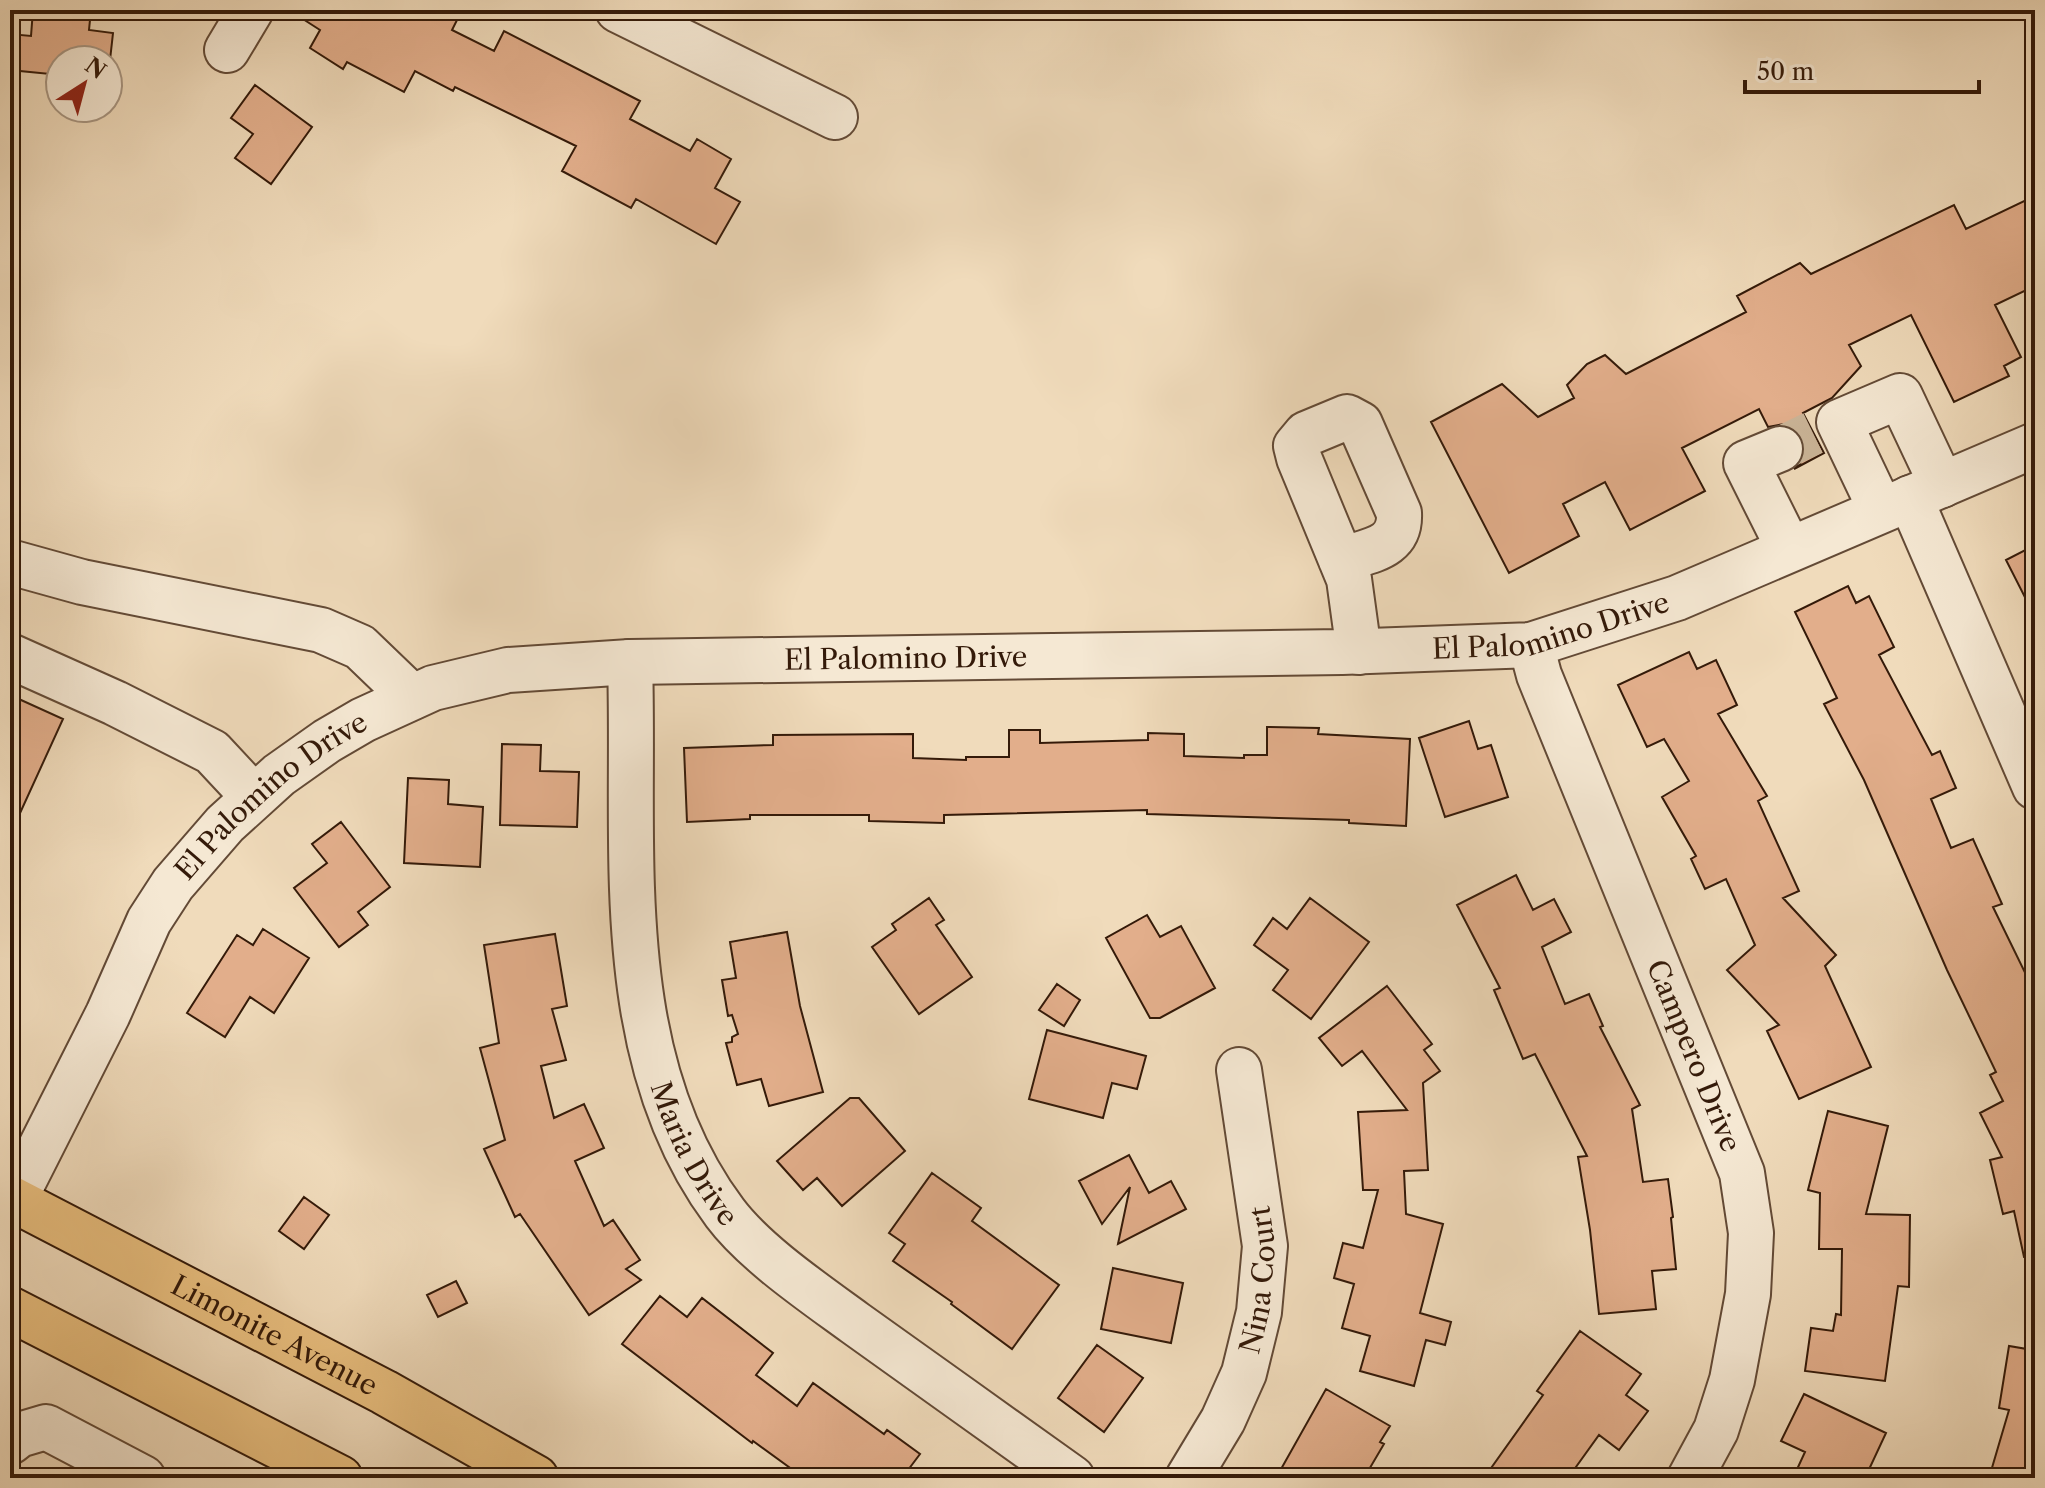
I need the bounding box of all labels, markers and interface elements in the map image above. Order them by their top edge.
north arrow [44,44,124,124]
scale bar [1745,44,1979,94]
text: N [80,52,111,85]
text: 50 m [1757,57,1814,86]
street label: El Palomino Drive [1431,585,1673,666]
street label: El Palomino Drive [784,639,1027,677]
street label: El Palomino Drive [168,704,373,887]
street label: Campero Drive [1640,955,1748,1157]
street label: Maria Drive [644,1077,745,1232]
street label: Nina Court [1232,1204,1282,1357]
street label: Limonite Avenue [166,1268,383,1403]

